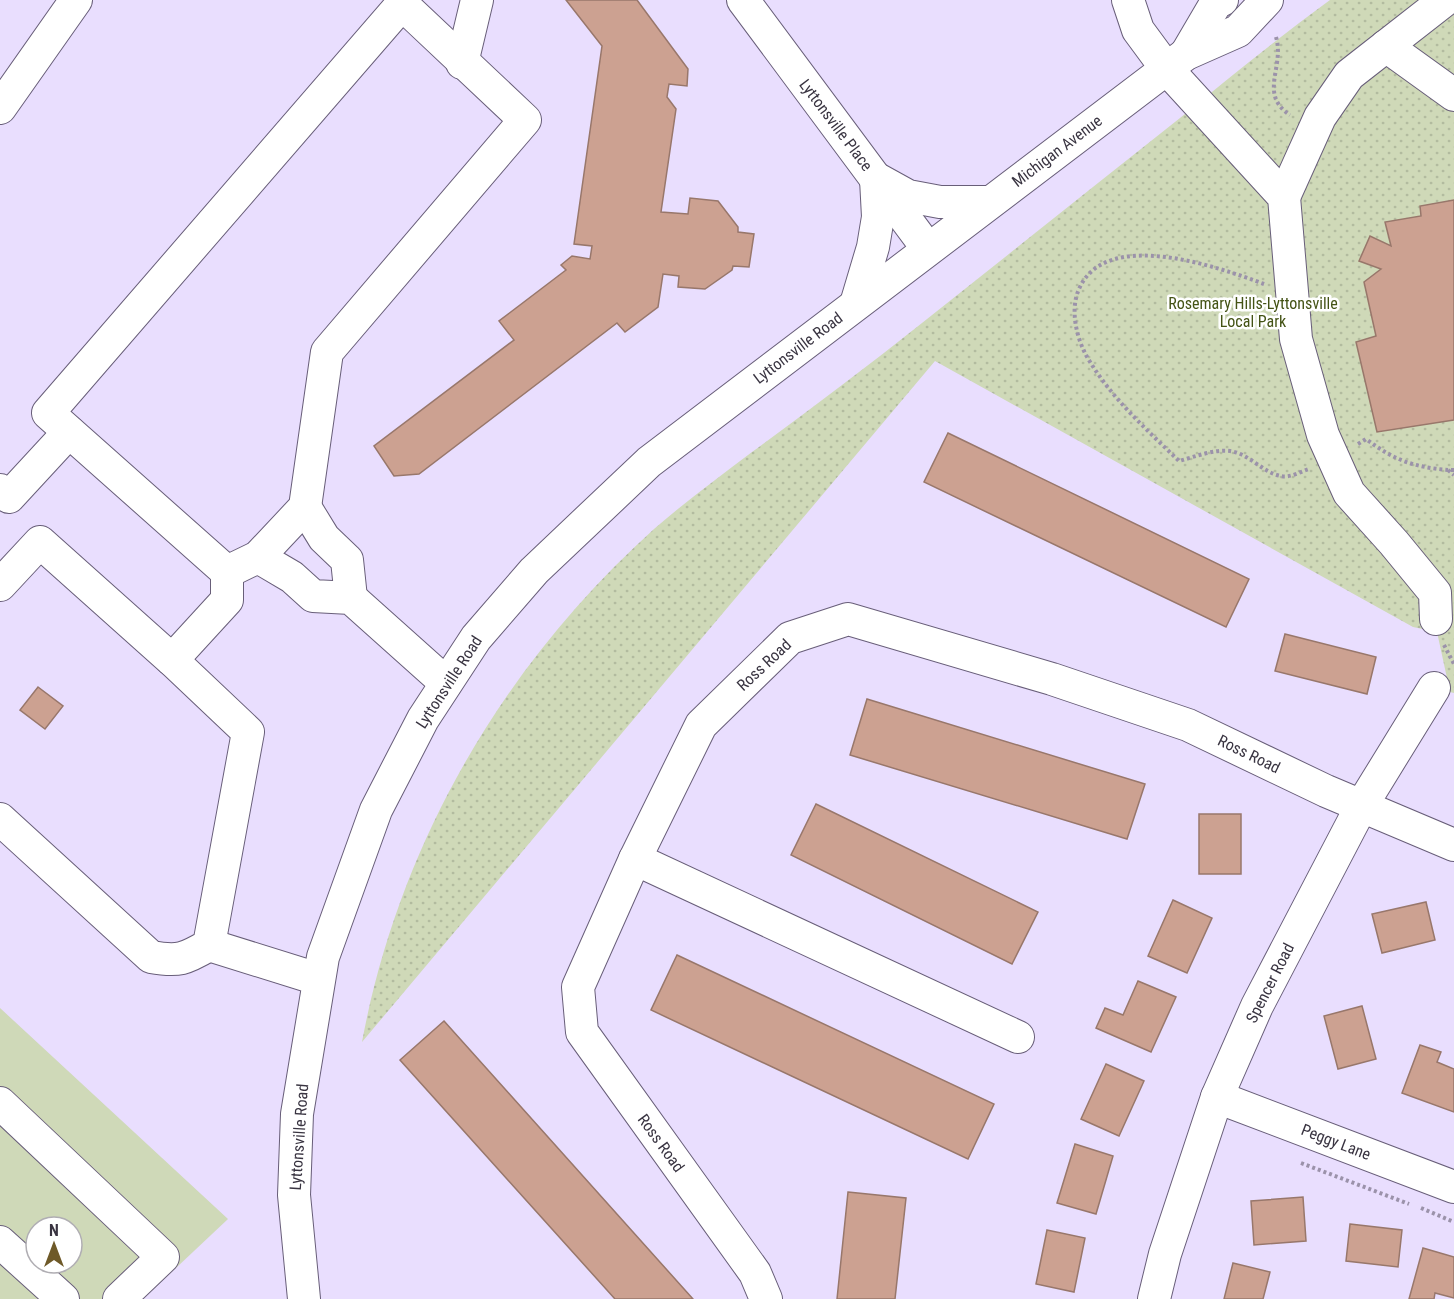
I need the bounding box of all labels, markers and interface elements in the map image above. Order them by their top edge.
street label: Lyttonsville Place [795,75,877,175]
street label: Michigan Avenue [1008,111,1106,191]
park label: Rosemary Hills-Lyttonsville Local Park [1168,294,1338,331]
street label: Lyttonsville Road [750,308,846,388]
street label: Lyttonsville Road [412,632,486,732]
street label: Ross Road [733,635,795,695]
street label: Ross Road [1215,731,1283,777]
street label: Spencer Road [1242,940,1298,1026]
street label: Lyttonsville Road [286,1083,312,1191]
street label: Ross Road [634,1110,688,1176]
street label: Peggy Lane [1299,1120,1373,1164]
north arrow [24,1215,84,1275]
text: N [49,1221,59,1240]

